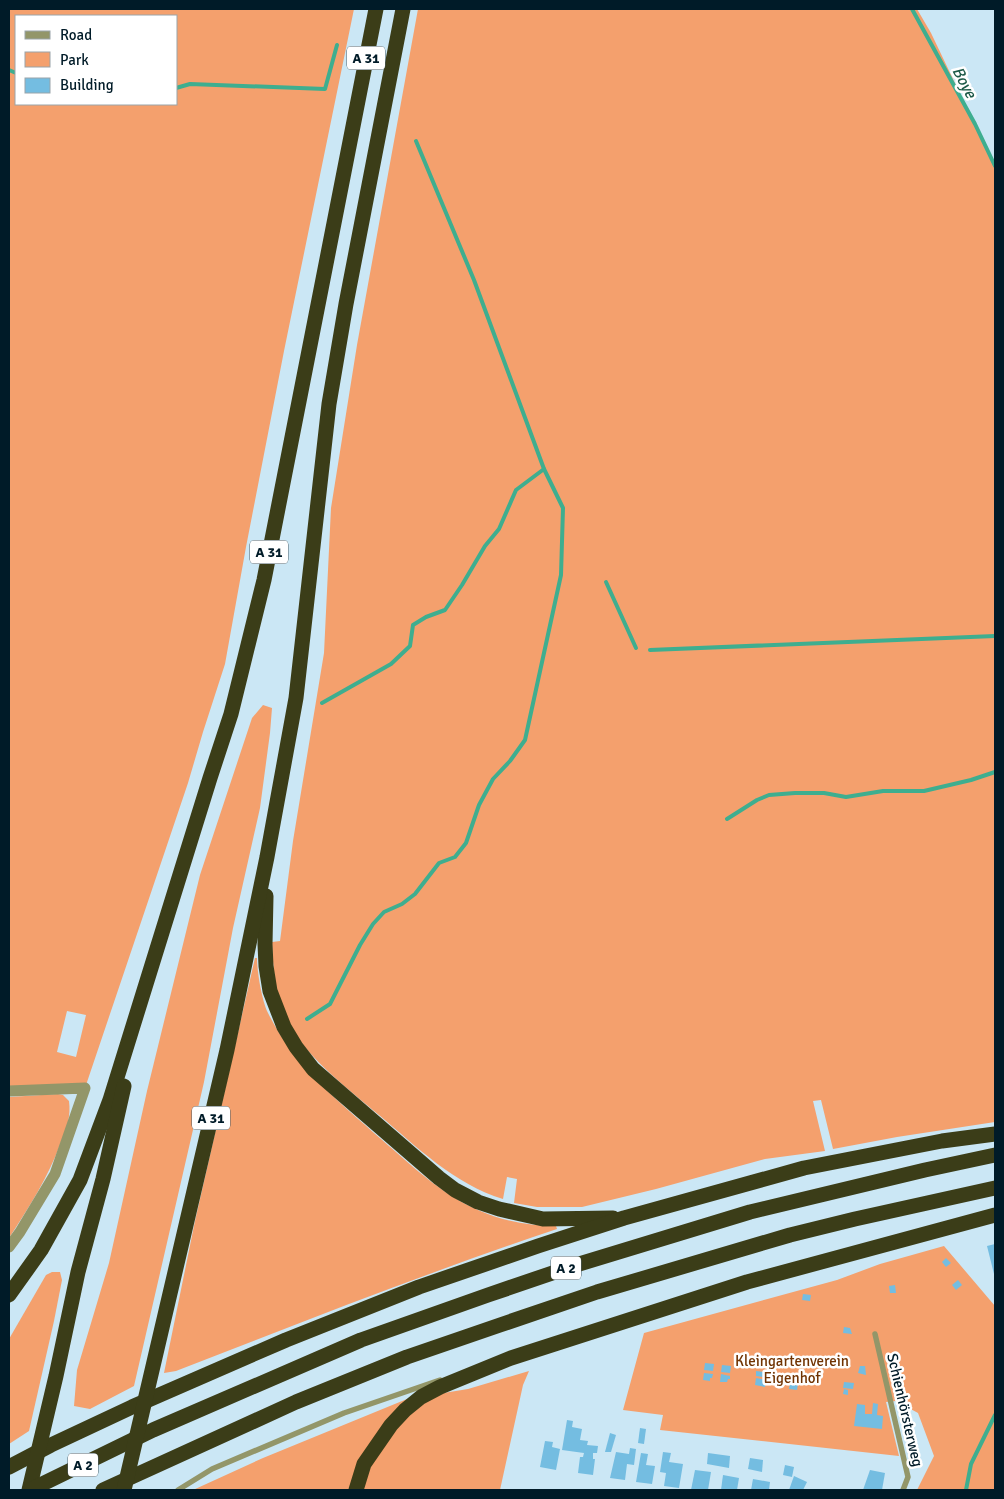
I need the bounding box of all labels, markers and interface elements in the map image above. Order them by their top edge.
legend [15,15,178,105]
text: Road [60,26,92,44]
road number: A 31 [347,46,385,70]
text: Park [60,51,89,69]
water label: Boye [948,63,981,103]
text: Building [60,76,114,94]
road number: A 31 [250,540,288,564]
road number: A 31 [192,1106,230,1130]
road number: A 2 [551,1256,581,1280]
park label: Kleingartenverein Eigenhof [735,1352,849,1387]
street label: Schienhörsterweg [883,1352,927,1469]
road number: A 2 [68,1454,98,1476]

